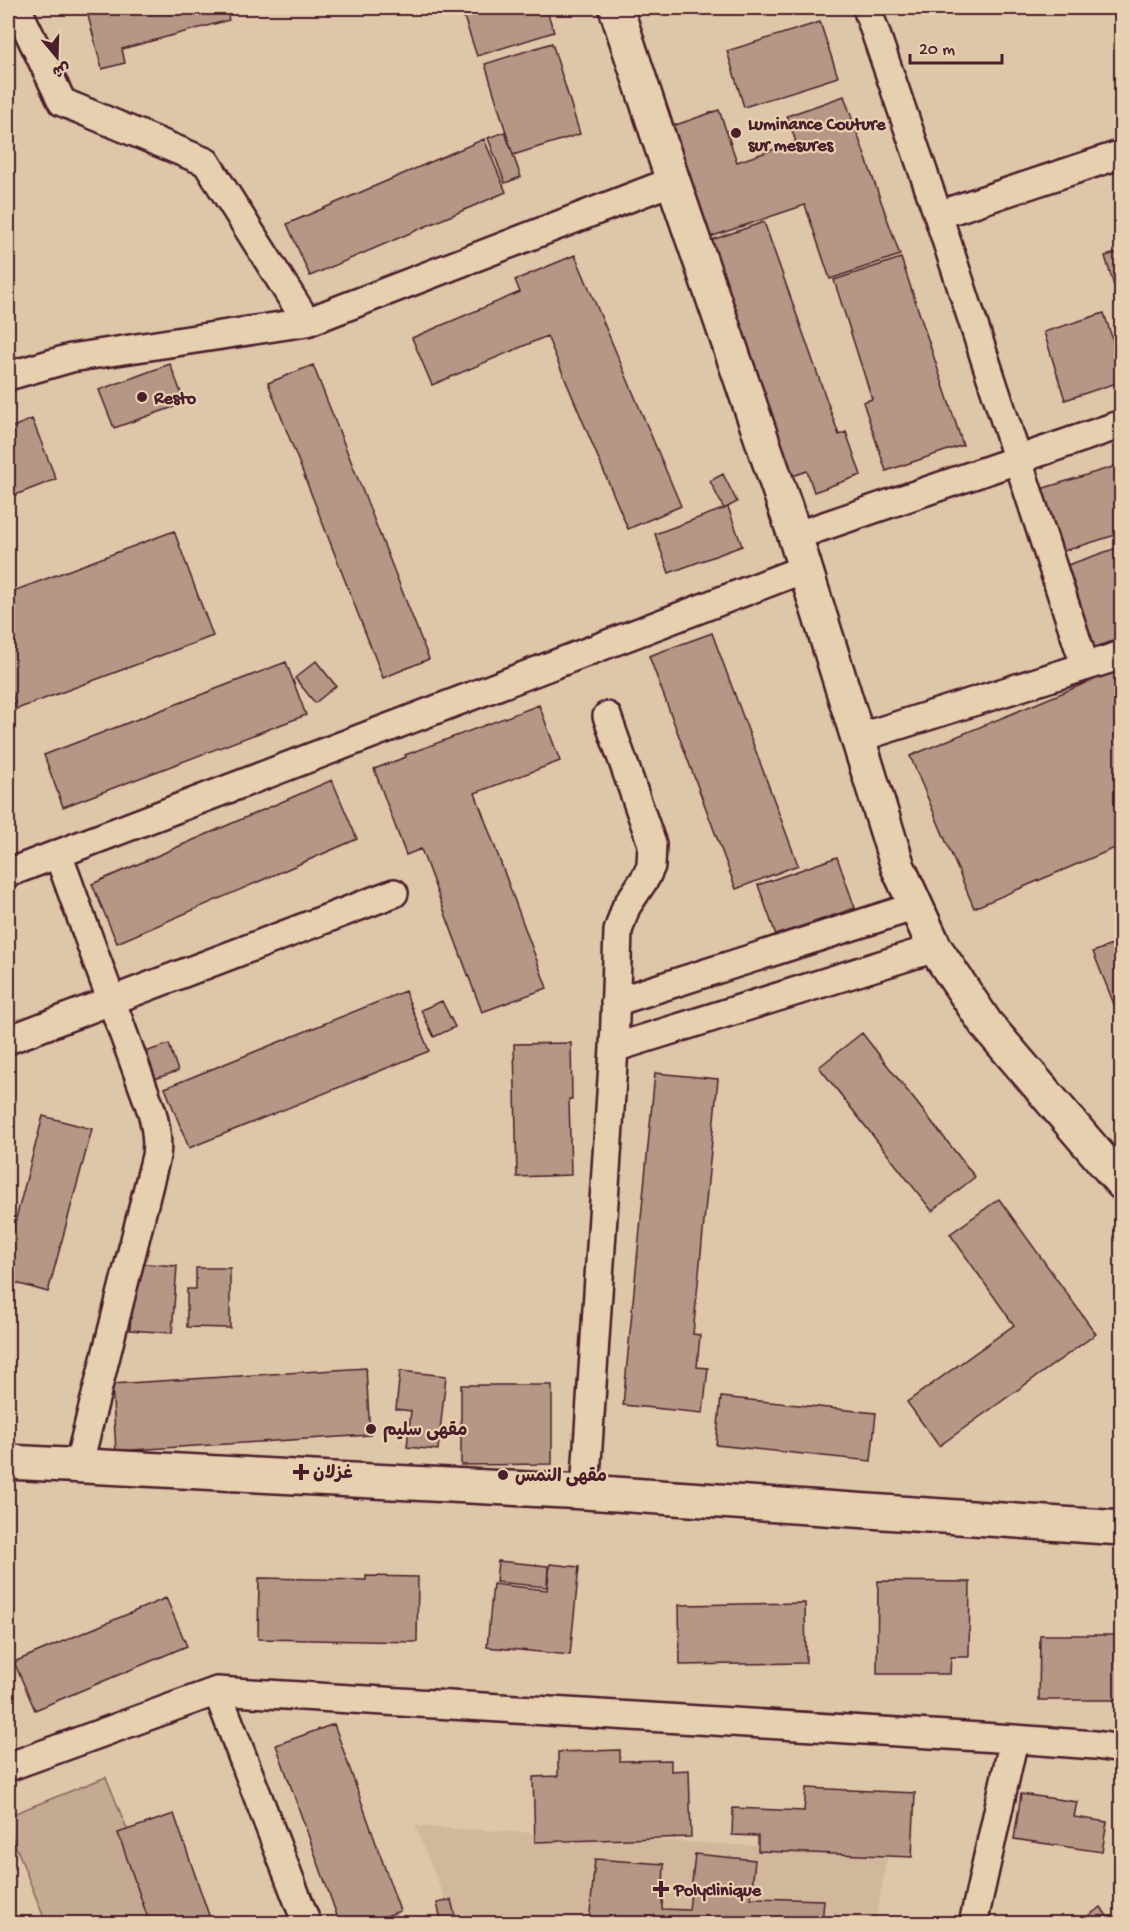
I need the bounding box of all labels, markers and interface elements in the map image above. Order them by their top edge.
north arrow [27,27,87,87]
scale bar [910,27,1002,65]
text: 20 m [919,40,955,61]
text: ش [49,56,72,80]
place label: Luminance Couture sur mesures [748,115,886,157]
marker: Luminance Couture sur mesures [729,126,743,140]
place label: Resto [153,389,197,410]
marker: Resto [135,390,149,404]
place label: مقهى سليم [383,1421,467,1443]
marker: مقهى سليم [364,1422,378,1436]
place label: غزلان [313,1464,353,1485]
marker: غزلان [294,1465,308,1479]
place label: مقهى النمس [515,1467,607,1488]
marker: مقهى النمس [496,1468,510,1482]
marker: Polyclinique [652,1880,670,1898]
place label: Polyclinique [673,1881,762,1902]

